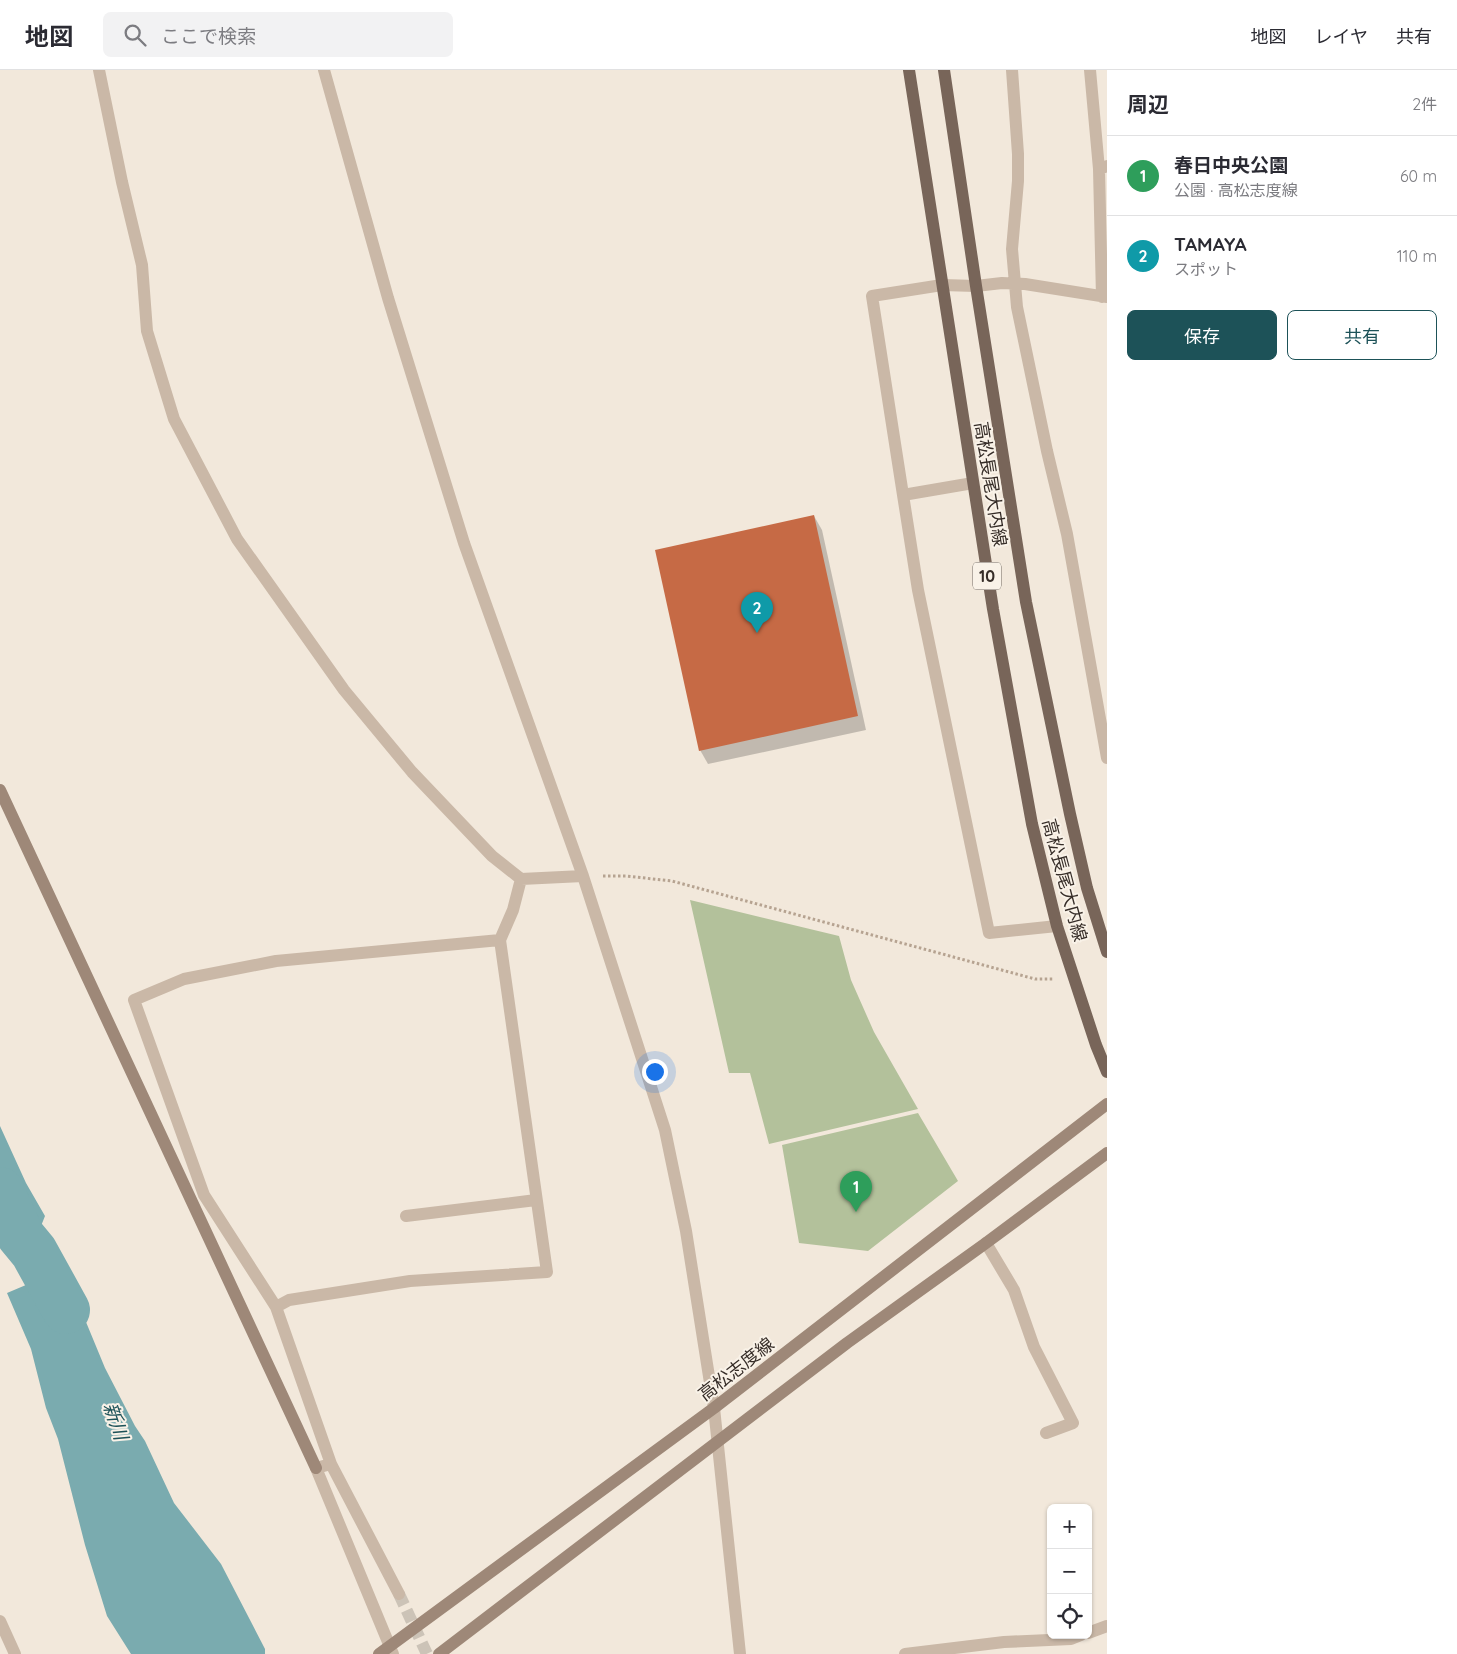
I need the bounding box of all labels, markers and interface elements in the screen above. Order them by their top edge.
search box [103,12,453,57]
text: 地図 [25,21,73,51]
icon: search [121,21,149,49]
text: ここで検索 [161,24,256,48]
text: 地図 [1251,25,1287,48]
text: レイヤ [1315,25,1368,48]
text: 共有 [1396,25,1432,48]
text: 周辺 [1127,91,1169,117]
text: 2件 [1412,94,1437,114]
text: 春日中央公園 [1174,153,1288,177]
text: 1 [1140,166,1146,186]
text: 60 m [1400,166,1437,186]
text: 公園 · 高松志度線 [1174,180,1298,200]
text: TAMAYA [1174,232,1247,256]
text: 2 [1138,246,1148,266]
text: 110 m [1397,246,1437,266]
text: スポット [1174,259,1238,279]
button: 保存 [1127,310,1277,360]
button: 共有 [1287,310,1437,360]
street label: 高松長尾大内線 [970,420,1012,548]
road number: 10 [973,562,1001,590]
pin: 2 [741,592,773,633]
street label: 高松長尾大内線 [1038,816,1092,944]
your location [642,1059,668,1085]
pin: 1 [840,1171,872,1212]
street label: 高松志度線 [693,1332,779,1406]
water label: 新川 [98,1399,134,1445]
map controls [1047,1504,1092,1639]
button: + [1047,1504,1092,1549]
button: − [1047,1549,1092,1594]
button: locate [1047,1594,1092,1639]

